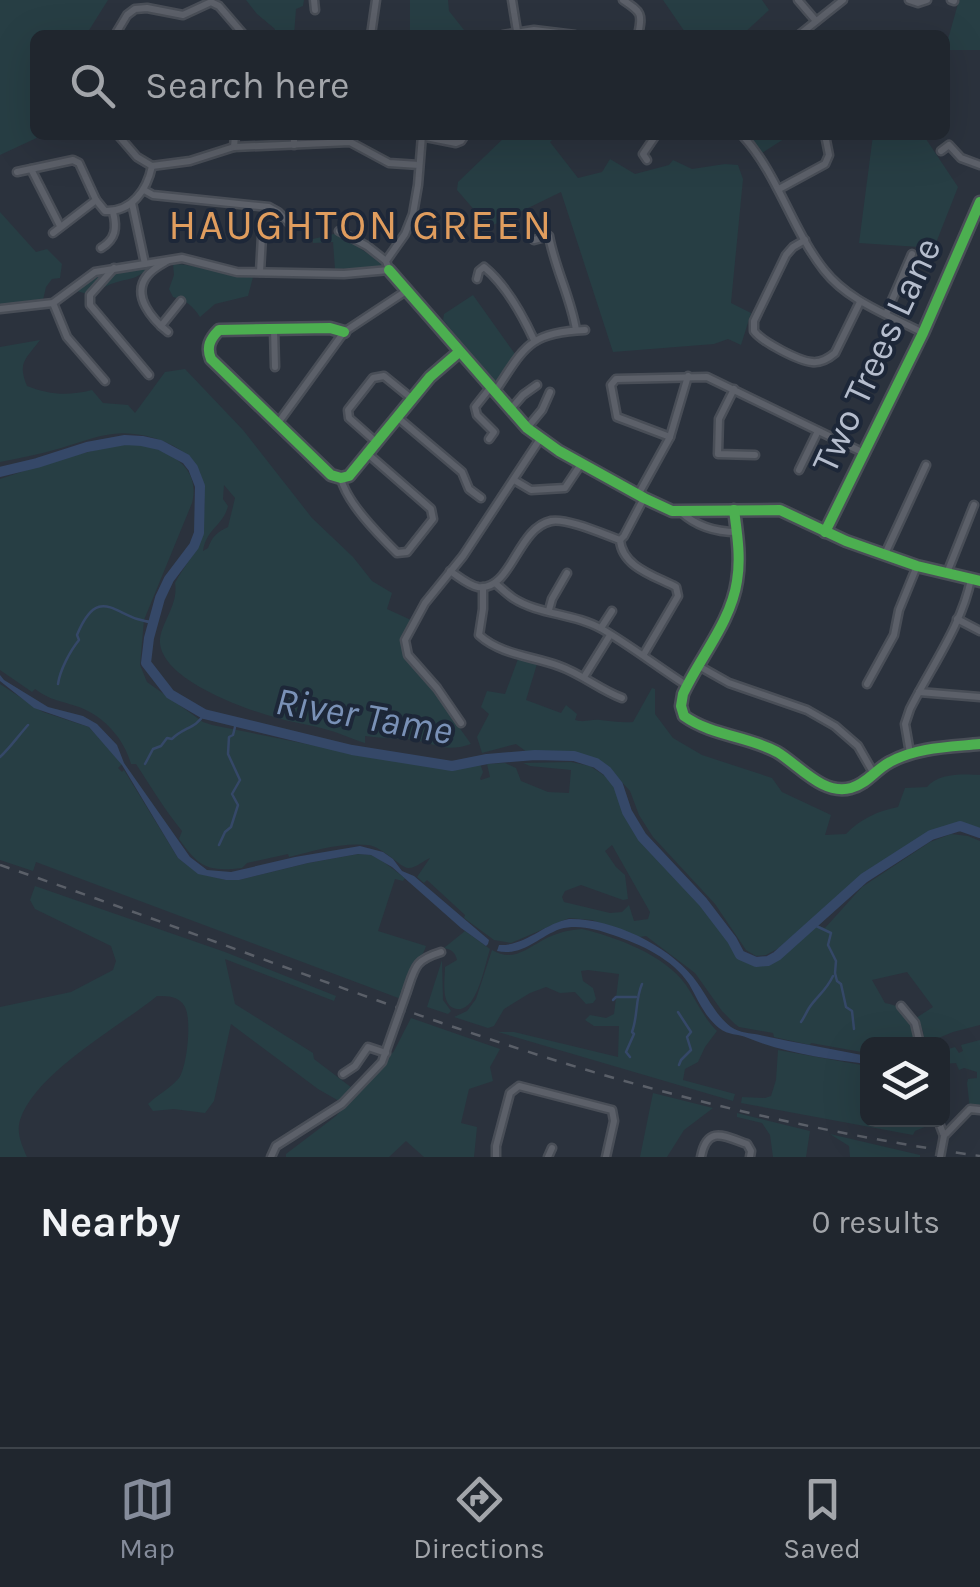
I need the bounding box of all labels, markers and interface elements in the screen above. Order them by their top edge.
search box [30,30,950,140]
icon: search [65,58,120,113]
text: Search here [145,63,349,108]
district label: HAUGHTON GREEN [168,200,554,250]
street label: Two Trees Lane [802,230,951,480]
water label: River Tame [272,677,456,754]
map controls [860,1037,950,1127]
button: layers [860,1037,950,1127]
text: Nearby [40,1197,180,1247]
text: 0 results [811,1204,940,1241]
tab: Map [119,1472,175,1565]
tab: Directions [413,1472,545,1565]
tab: Saved [783,1472,861,1565]

